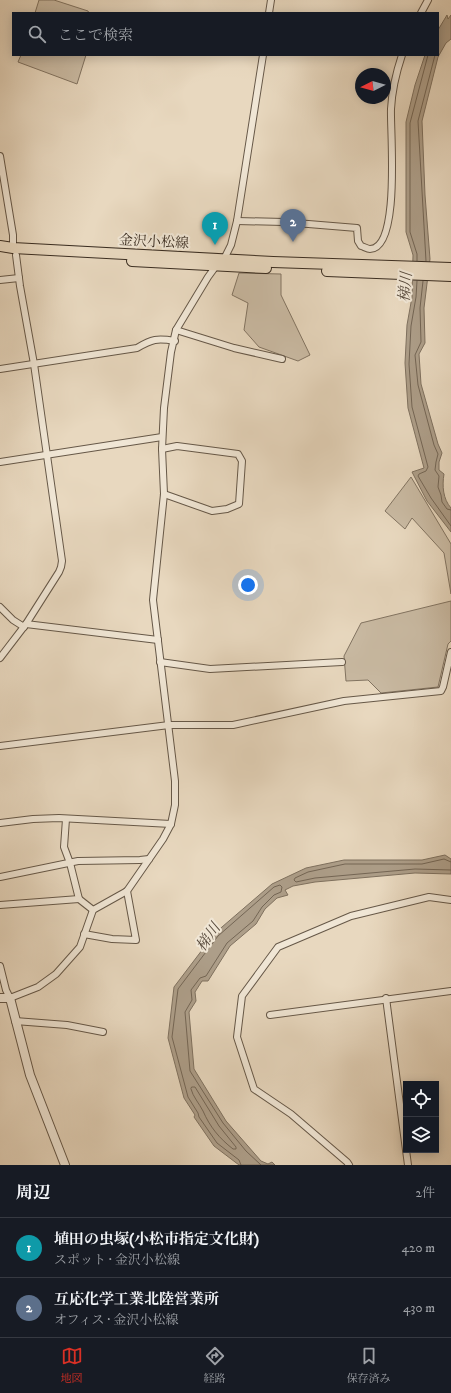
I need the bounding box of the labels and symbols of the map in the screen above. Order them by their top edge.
north arrow [355,68,391,104]
pin: 2 [280,209,306,242]
pin: 1 [202,212,228,245]
street label: 金沢小松線 [119,231,189,253]
water label: 梯川 [395,269,416,303]
your location [238,575,258,595]
water label: 梯川 [192,918,226,955]

